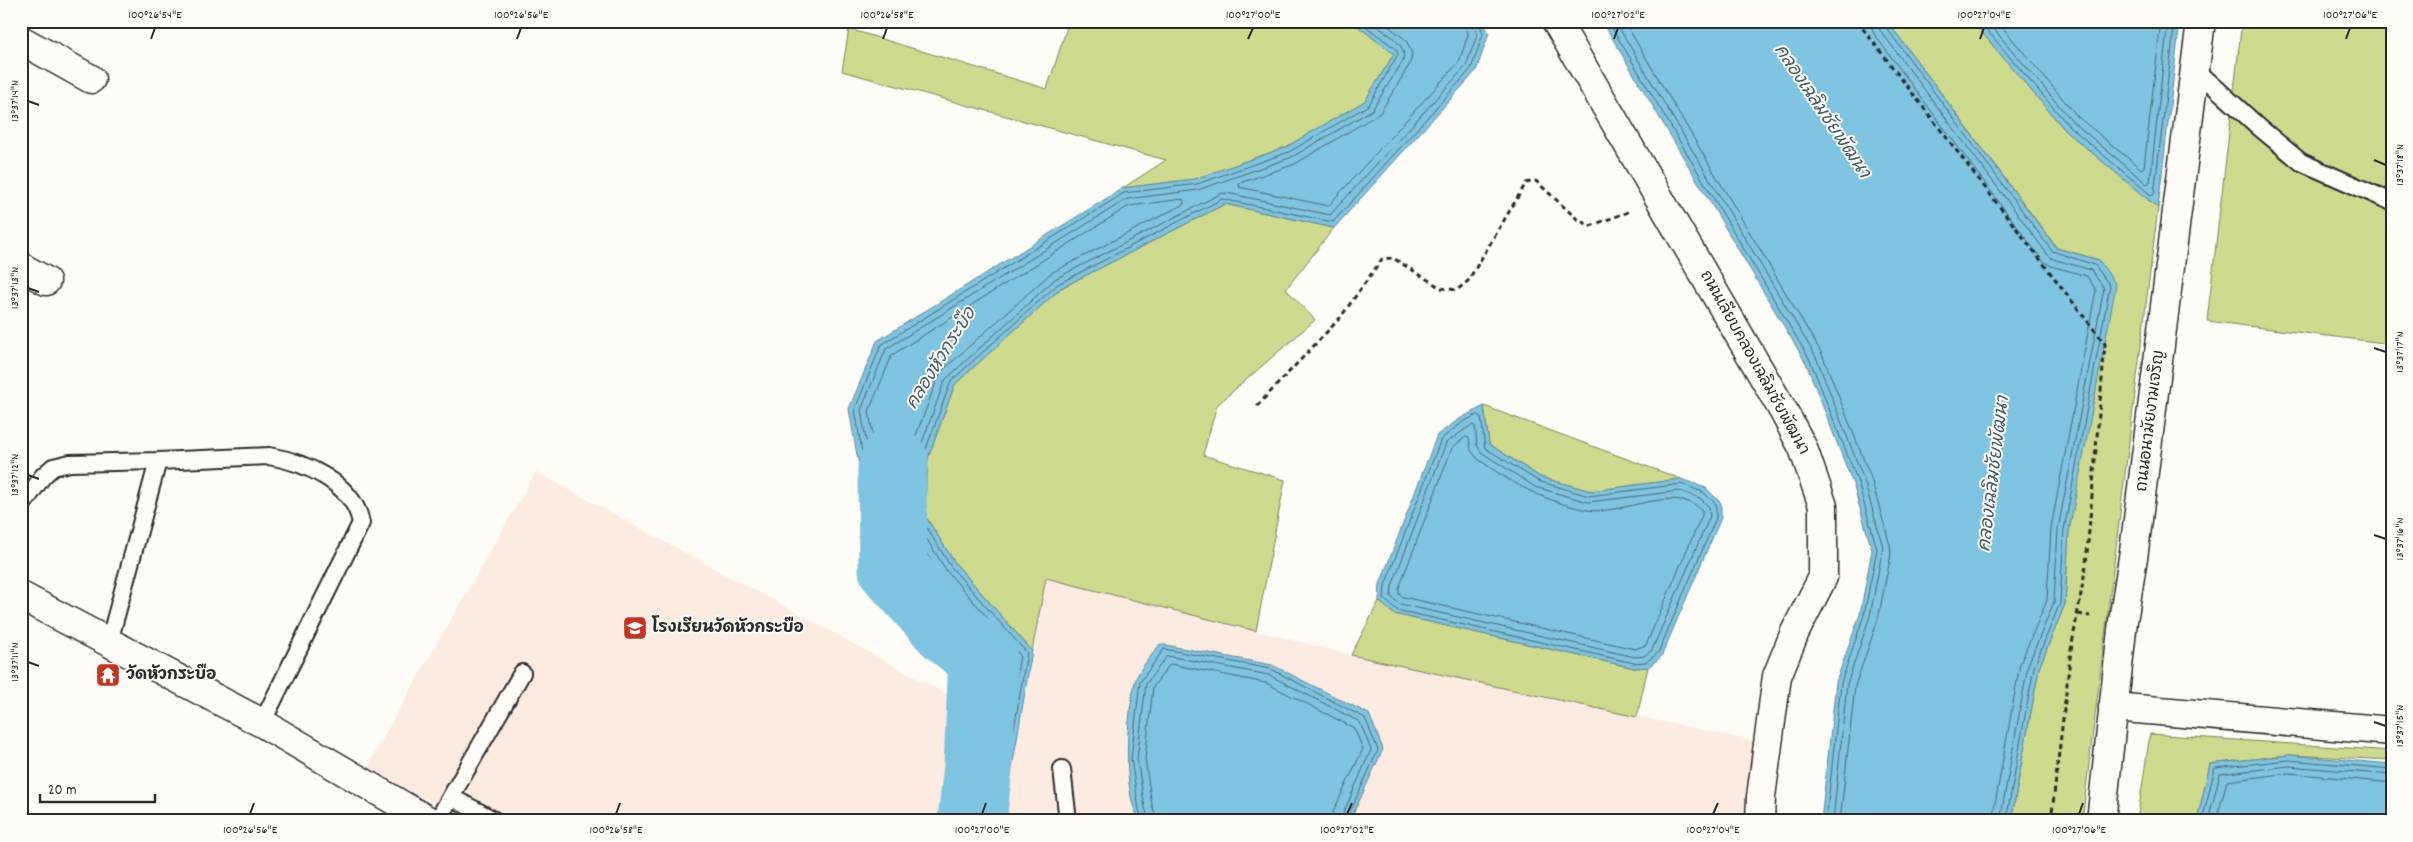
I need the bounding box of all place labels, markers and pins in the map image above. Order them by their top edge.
school or university icon: โรงเรียนวัดหัวกระบือ [622,615,648,641]
place label: โรงเรียนวัดหัวกระบือ [651,615,804,640]
temple icon: วัดหัวกระบือ [95,662,121,688]
place label: วัดหัวกระบือ [126,663,216,687]

